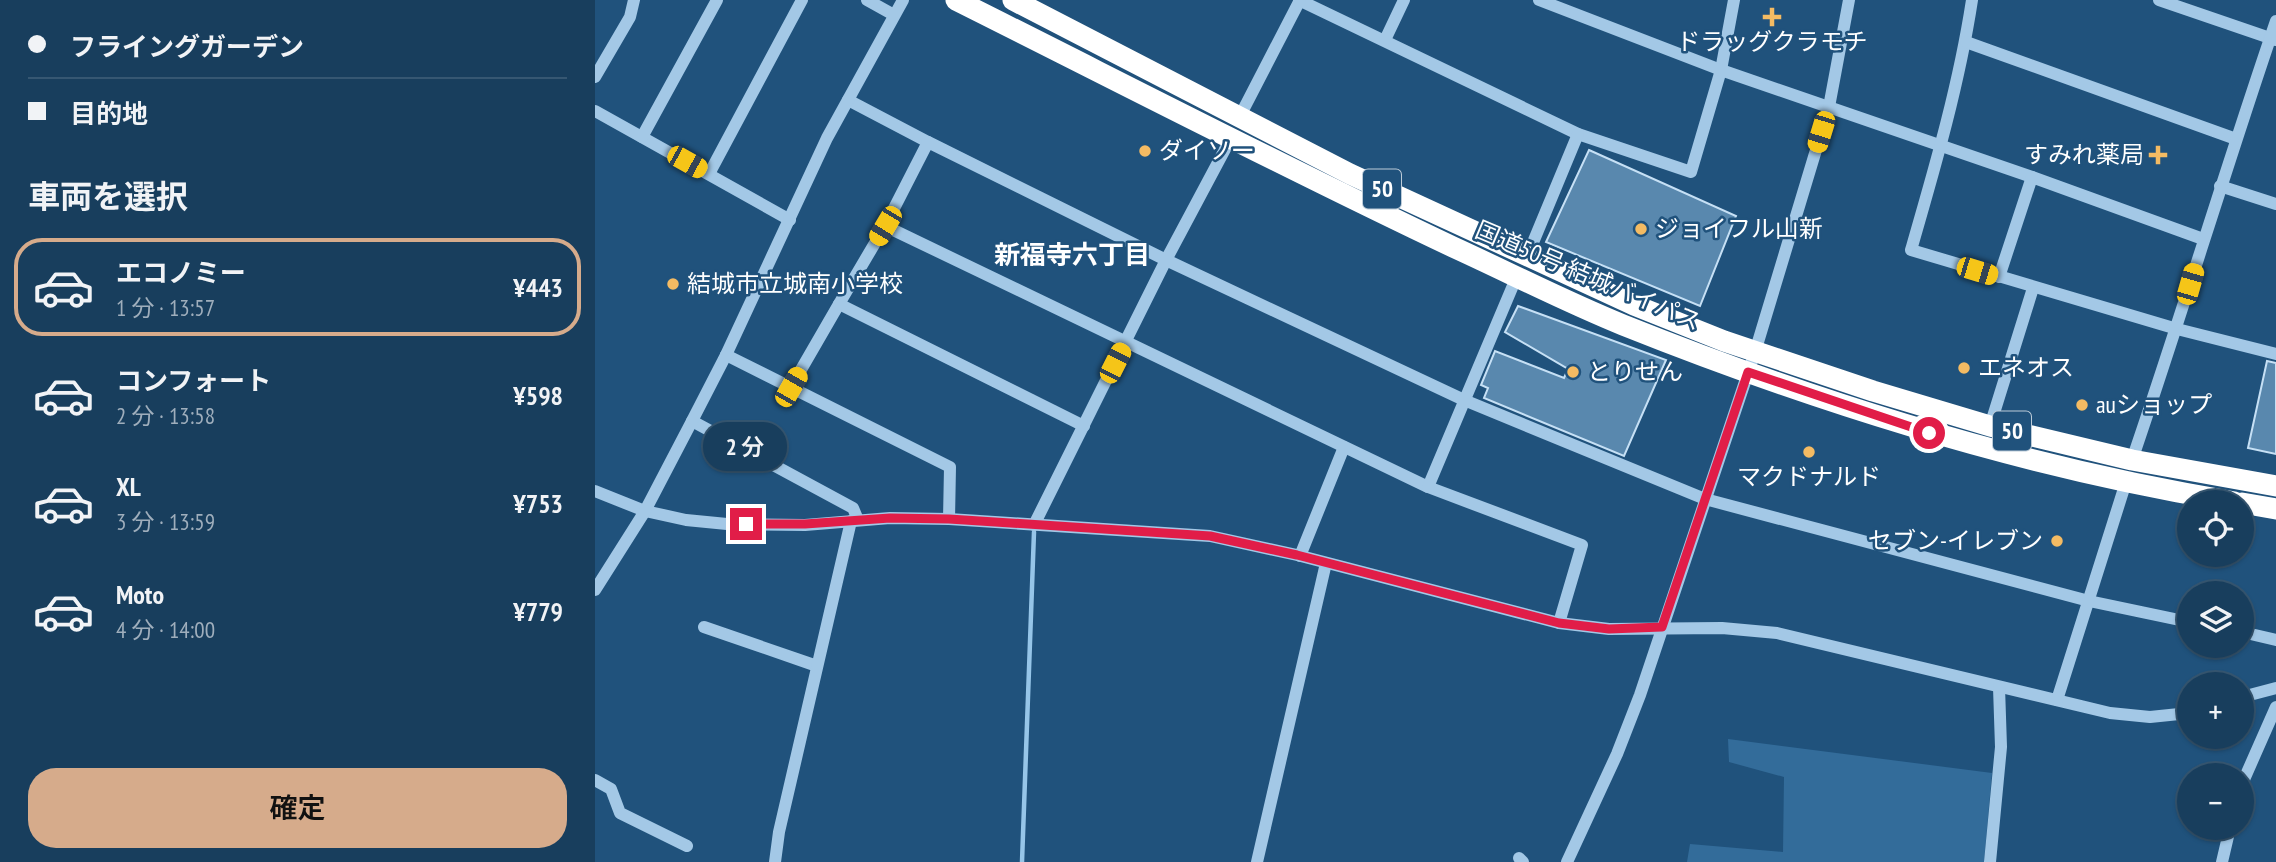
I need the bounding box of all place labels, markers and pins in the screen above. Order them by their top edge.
marker: ドラッグクラモチ [1764,9,1780,25]
place label: ドラッグクラモチ [1676,26,1868,57]
place label: ダイソー [1159,135,1255,166]
place label: すみれ薬局 [2024,139,2144,170]
marker: ダイソー [1137,143,1153,159]
marker: すみれ薬局 [2150,147,2166,163]
place label: ジョイフル山新 [1655,213,1823,244]
marker: ジョイフル山新 [1633,221,1649,237]
place label: 結城市立城南小学校 [687,268,903,299]
marker: 結城市立城南小学校 [665,276,681,292]
place label: エネオス [1978,352,2074,383]
place label: とりせん [1587,356,1683,387]
marker: エネオス [1956,360,1972,376]
marker: とりせん [1565,364,1581,380]
place label: auショップ [2096,389,2212,420]
marker: auショップ [2074,397,2090,413]
marker: マクドナルド [1801,444,1817,460]
place label: マクドナルド [1737,461,1881,492]
place label: セブン-イレブン [1868,525,2043,556]
marker: セブン-イレブン [2049,533,2065,549]

